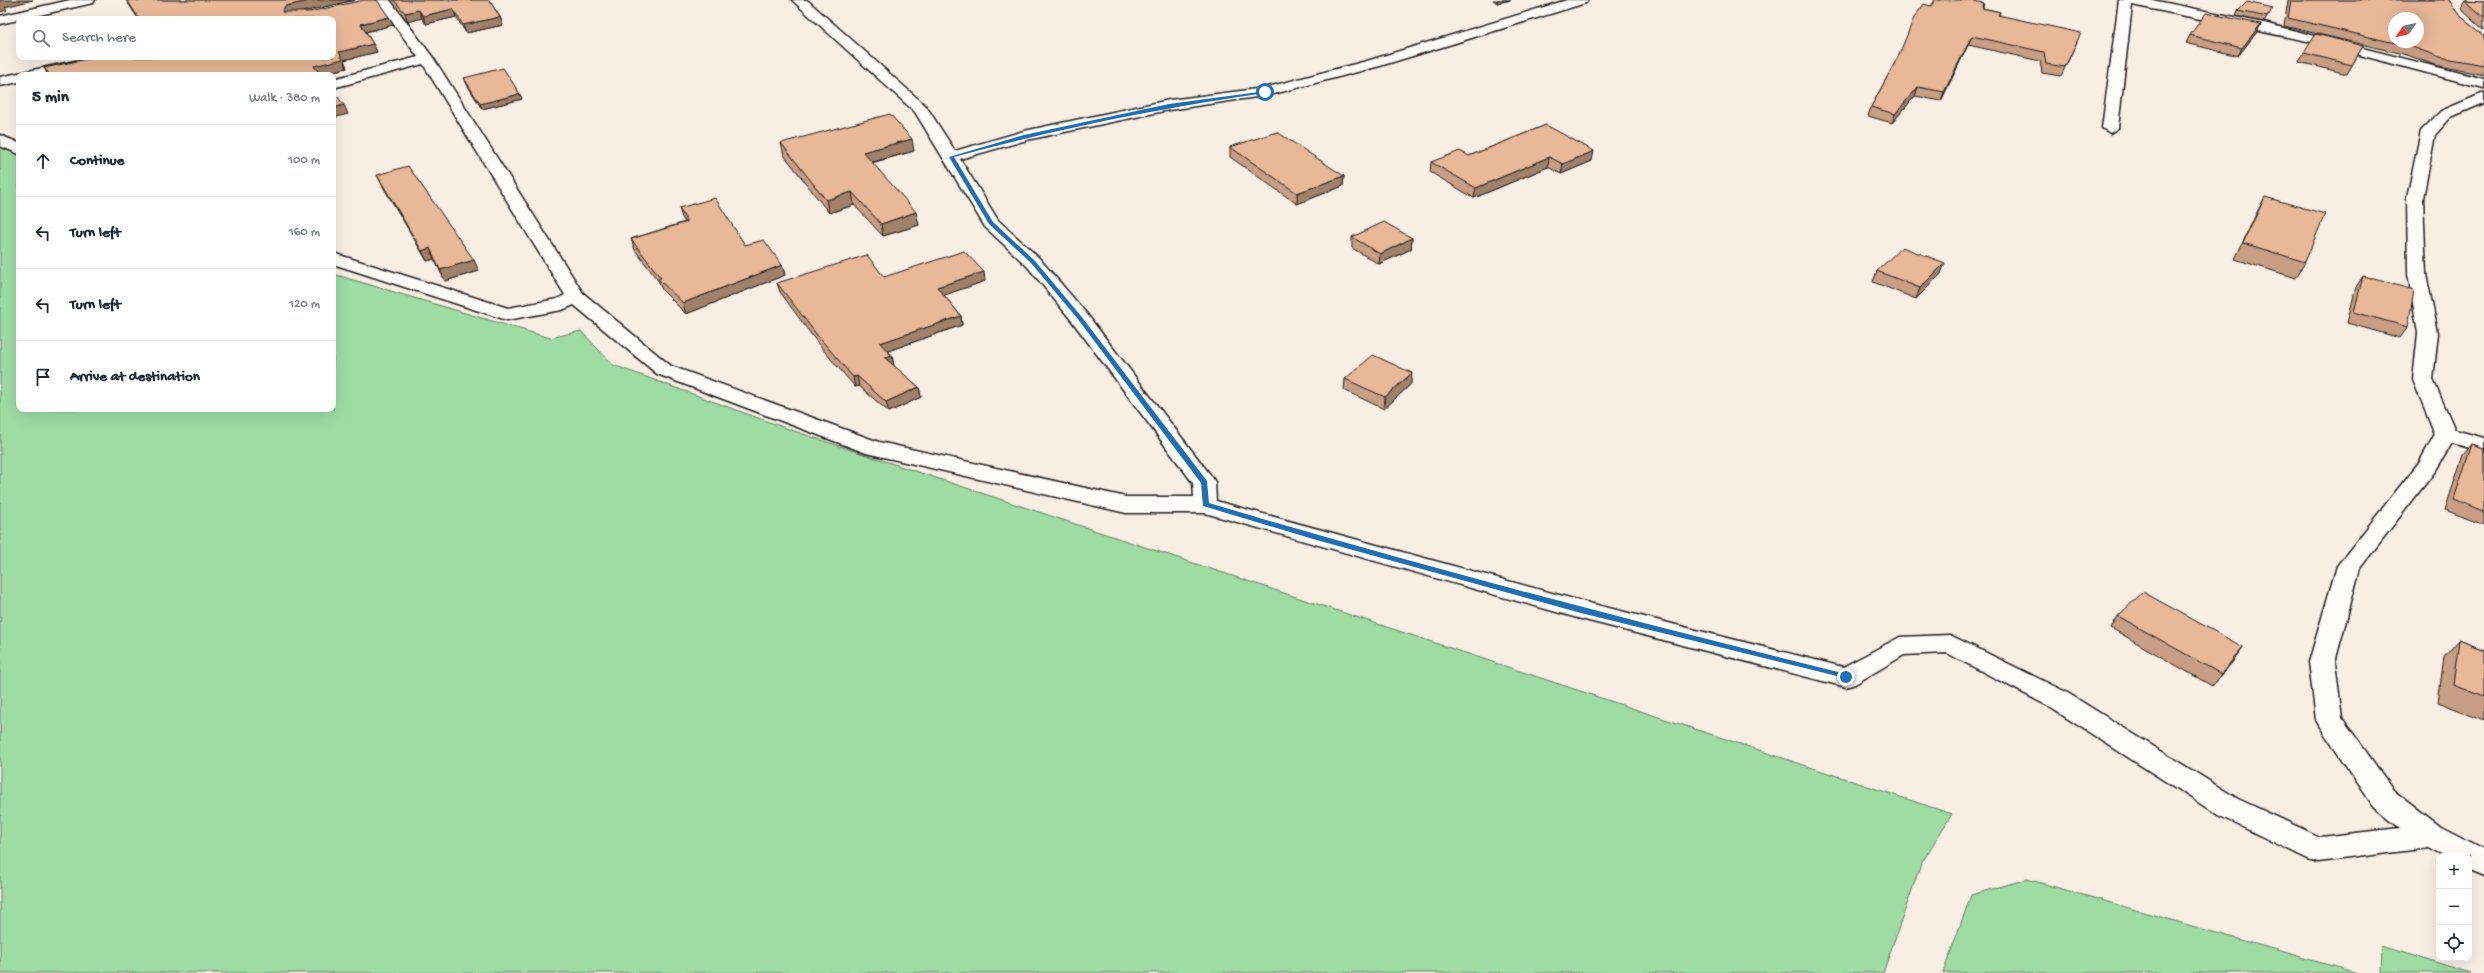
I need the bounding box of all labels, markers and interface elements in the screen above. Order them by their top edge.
north arrow [2388,12,2424,48]
search box [16,16,336,60]
icon: search [30,27,52,49]
text: Search here [62,29,136,47]
route start [1256,83,1274,101]
text: 5 min [32,88,69,108]
text: Walk · 380 m [249,91,320,106]
icon: ahead [32,150,54,172]
text: Continue [70,152,124,170]
text: 100 m [288,153,320,168]
icon: left [32,222,54,244]
text: Turn left [70,224,121,242]
text: 160 m [288,225,320,240]
icon: left [32,294,54,316]
text: Turn left [70,296,121,314]
text: 120 m [289,297,320,312]
icon: arrive [32,366,54,388]
text: Arrive at destination [70,368,200,386]
route end [1837,668,1855,686]
map controls [2436,853,2472,961]
button: + [2436,853,2472,889]
button: − [2436,889,2472,925]
button: locate [2436,925,2472,961]

